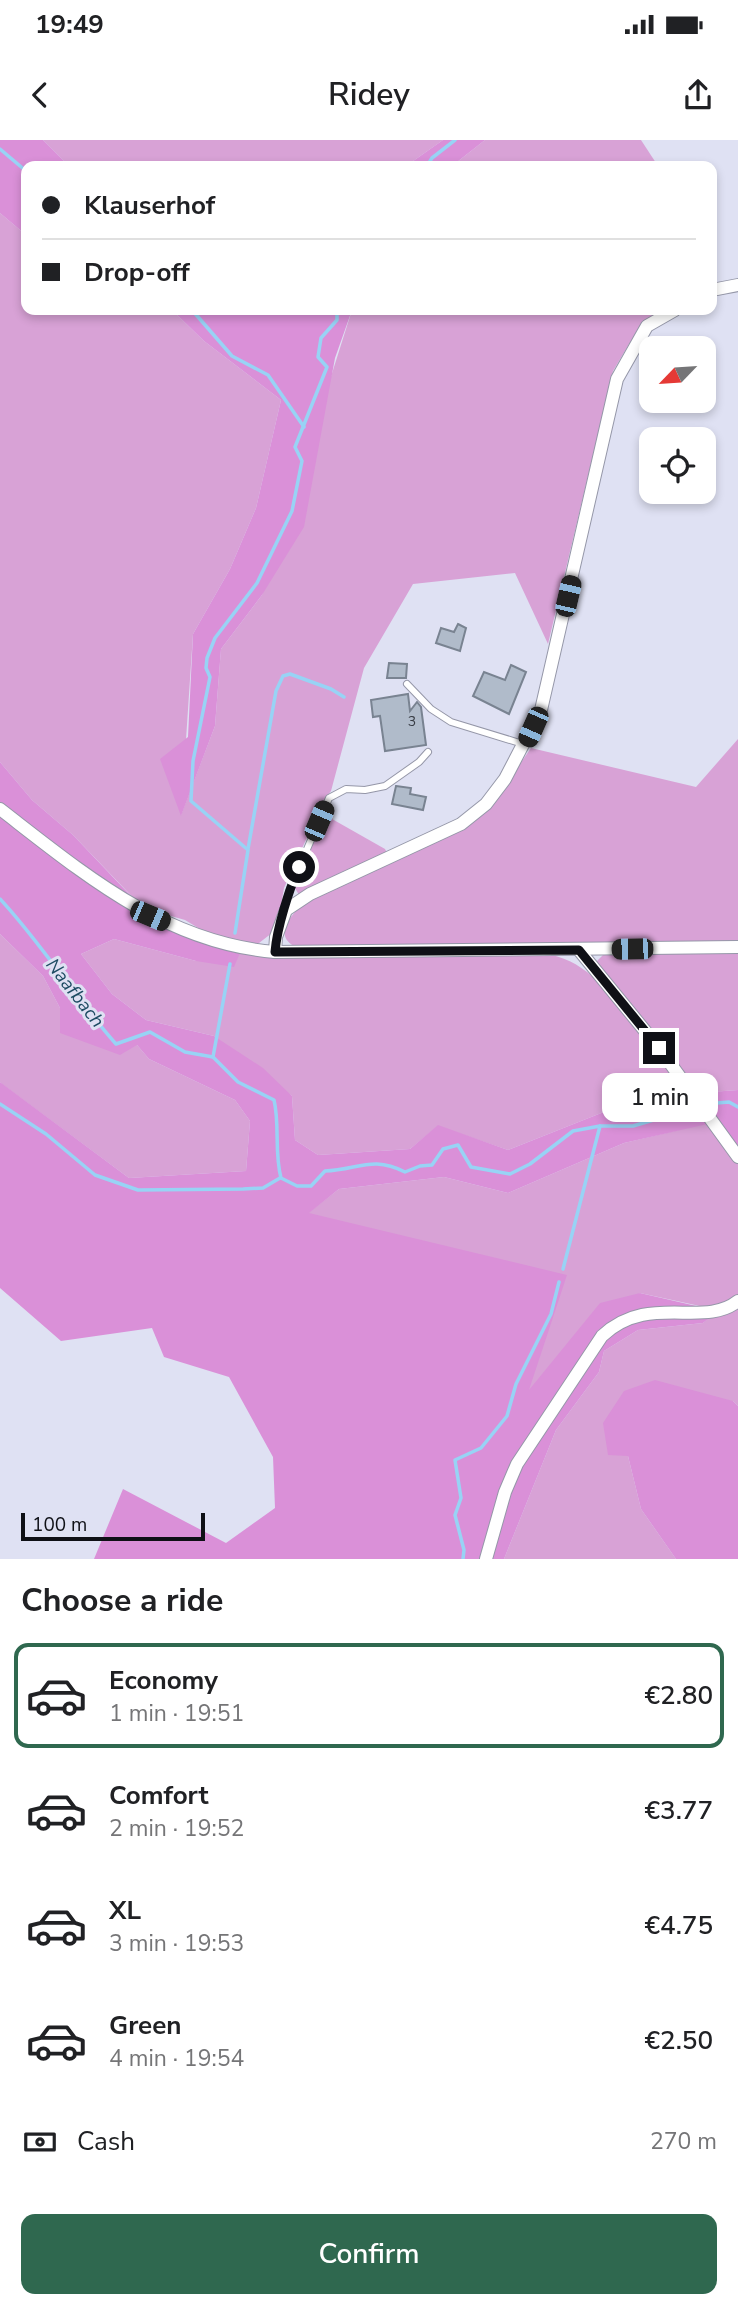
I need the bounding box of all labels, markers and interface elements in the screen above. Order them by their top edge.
text: 19:49 [35,7,104,42]
text: Ridey [328,73,410,116]
icon: back [21,76,59,114]
icon: share [679,76,717,114]
text: Klauserhof [84,188,215,223]
text: Drop-off [84,255,190,290]
north arrow [639,336,716,413]
map controls [639,336,716,504]
button: locate [639,427,716,504]
car [554,573,583,619]
car [515,704,552,750]
house number: 3 [408,712,416,731]
car [302,798,337,844]
route start [283,851,315,883]
car [127,898,174,934]
car [611,938,654,960]
water label: Naafbach [40,953,110,1033]
route end [643,1032,675,1064]
callout: 1 min [601,1072,717,1122]
text: 1 min [631,1082,689,1113]
scale bar [21,1510,205,1542]
text: 100 m [32,1512,87,1538]
text: Choose a ride [21,1579,223,1622]
text: Economy [109,1663,218,1698]
icon: car [25,1664,88,1727]
text: €2.80 [644,1678,713,1713]
text: 1 min · 19:51 [109,1698,244,1729]
text: Comfort [109,1778,209,1813]
icon: car [25,1779,88,1842]
text: €3.77 [644,1793,713,1828]
text: 2 min · 19:52 [109,1813,244,1844]
text: XL [109,1893,141,1928]
icon: car [25,1894,88,1957]
text: €4.75 [644,1908,713,1943]
text: 3 min · 19:53 [109,1928,244,1959]
text: Green [109,2008,182,2043]
icon: car [25,2009,88,2072]
text: €2.50 [644,2023,713,2058]
text: 4 min · 19:54 [109,2043,244,2074]
icon: cash [21,2123,59,2161]
text: Cash [77,2124,135,2159]
text: 270 m [650,2126,717,2157]
button: Confirm [21,2214,717,2294]

